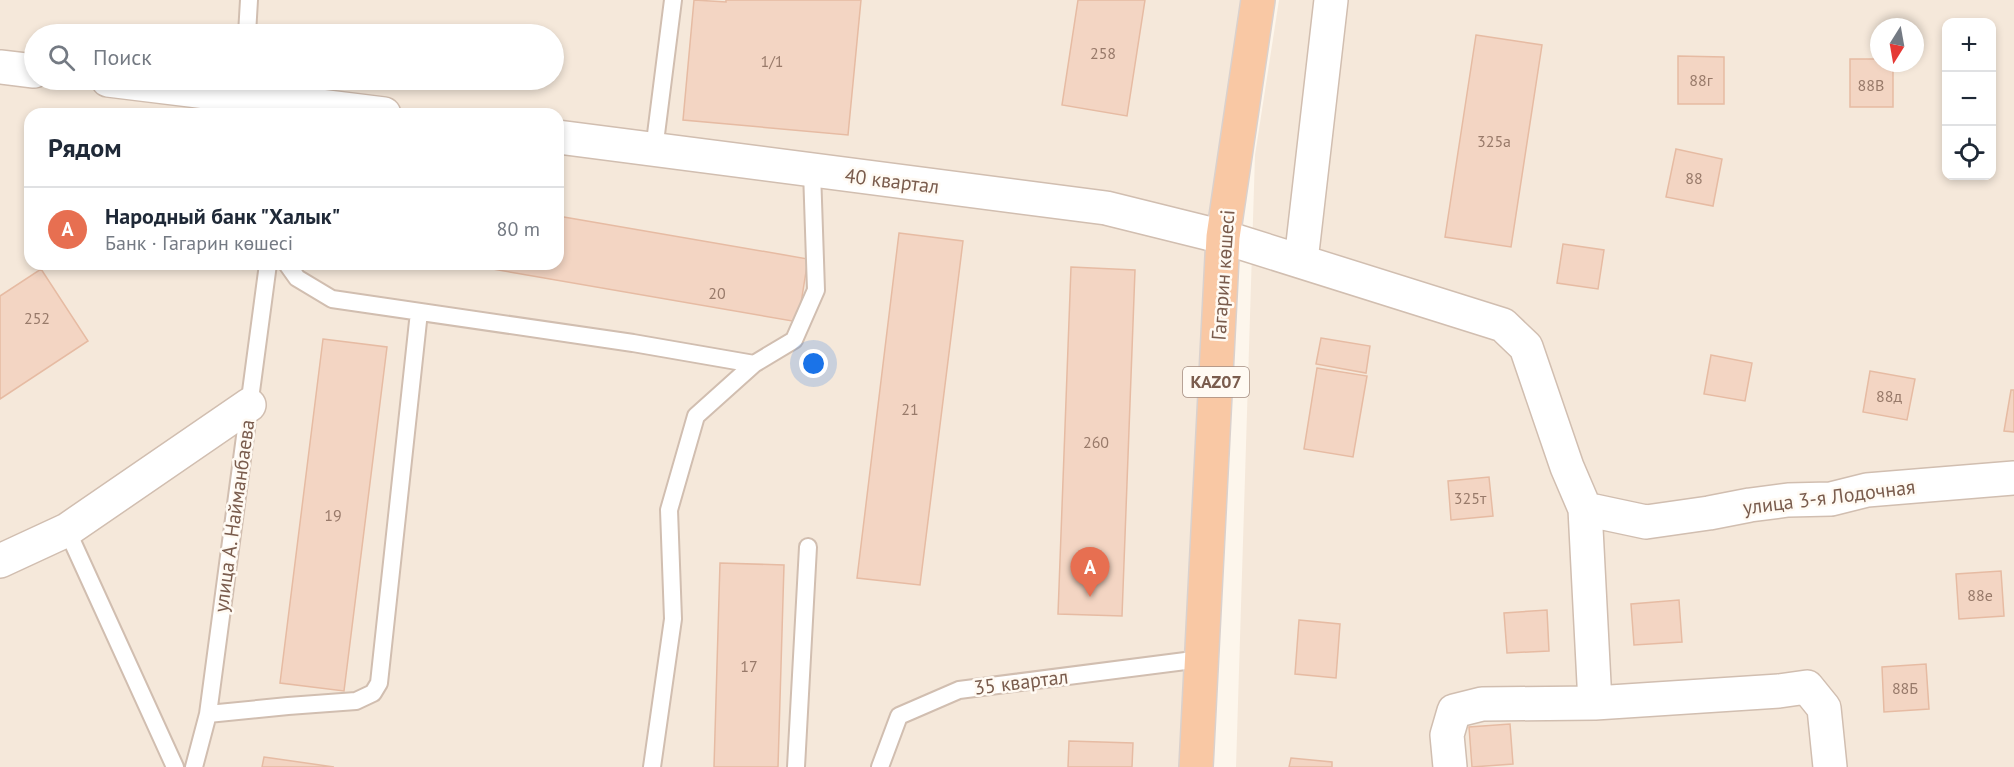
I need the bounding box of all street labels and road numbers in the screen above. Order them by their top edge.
street label: 40 квартал [843,162,941,200]
street label: Гагарин көшесі [1205,209,1241,341]
road number: KAZ07 [1183,367,1249,397]
street label: улица А. Найманбаева [208,418,260,614]
street label: улица 3-я Лодочная [1741,474,1917,520]
street label: 35 квартал [972,663,1070,701]

